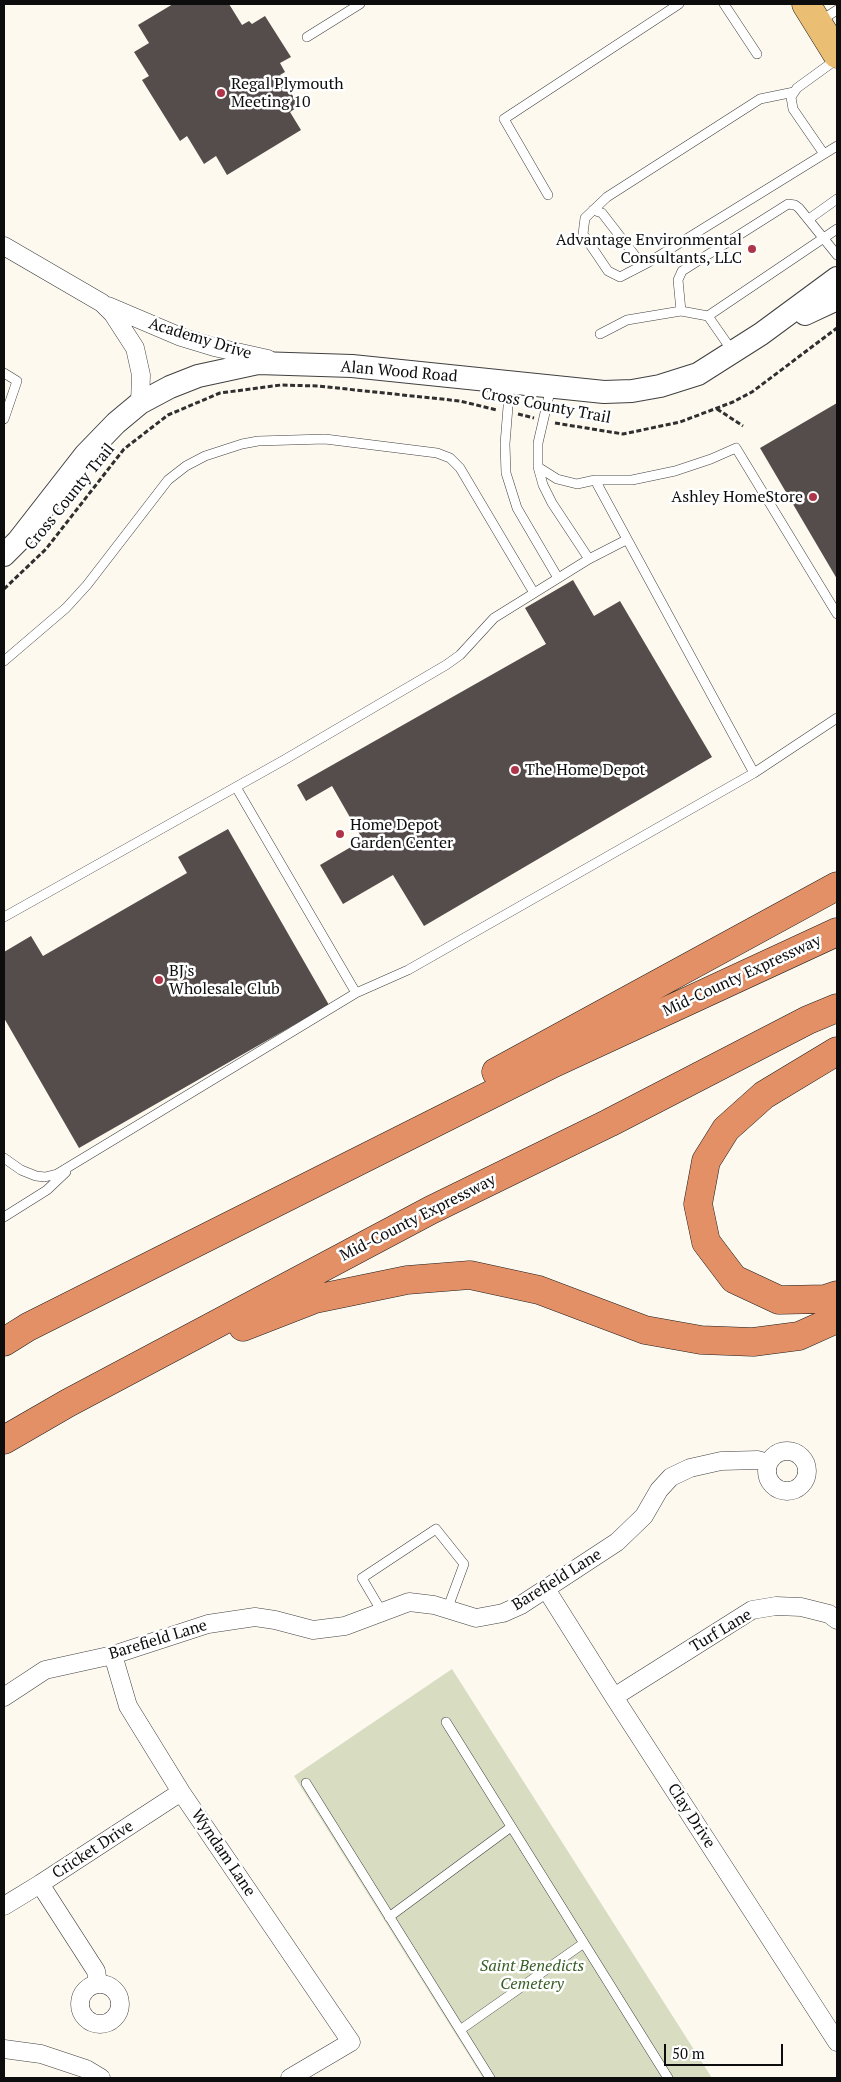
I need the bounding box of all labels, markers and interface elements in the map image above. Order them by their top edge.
place label: Regal Plymouth Meeting 10 [231,74,344,112]
marker: Regal Plymouth Meeting 10 [215,87,227,99]
place label: Advantage Environmental Consultants, LLC [556,230,742,268]
marker: Advantage Environmental Consultants, LLC [746,243,758,255]
street label: Academy Drive [146,314,254,364]
street label: Alan Wood Road [340,357,458,387]
street label: Cross County Trail [480,384,612,428]
street label: Cross County Trail [21,440,119,554]
place label: Ashley HomeStore [671,487,803,507]
marker: Ashley HomeStore [807,491,819,503]
place label: The Home Depot [525,760,646,780]
marker: The Home Depot [509,764,521,776]
place label: Home Depot Garden Center [350,815,453,853]
marker: Home Depot Garden Center [334,828,346,840]
street label: Mid-County Expressway [660,931,824,1021]
place label: BJ's Wholesale Club [169,961,280,999]
marker: BJ's Wholesale Club [153,974,165,986]
street label: Mid-County Expressway [337,1170,499,1266]
street label: Barefield Lane [509,1545,605,1615]
street label: Turf Lane [687,1605,755,1657]
street label: Barefield Lane [107,1616,209,1664]
street label: Clay Drive [663,1780,719,1852]
street label: Wyndam Lane [187,1806,259,1900]
street label: Cricket Drive [49,1817,137,1883]
park label: Saint Benedicts Cemetery [480,1956,584,1994]
scale bar [666,2034,785,2066]
text: 50 m [672,2043,705,2063]

